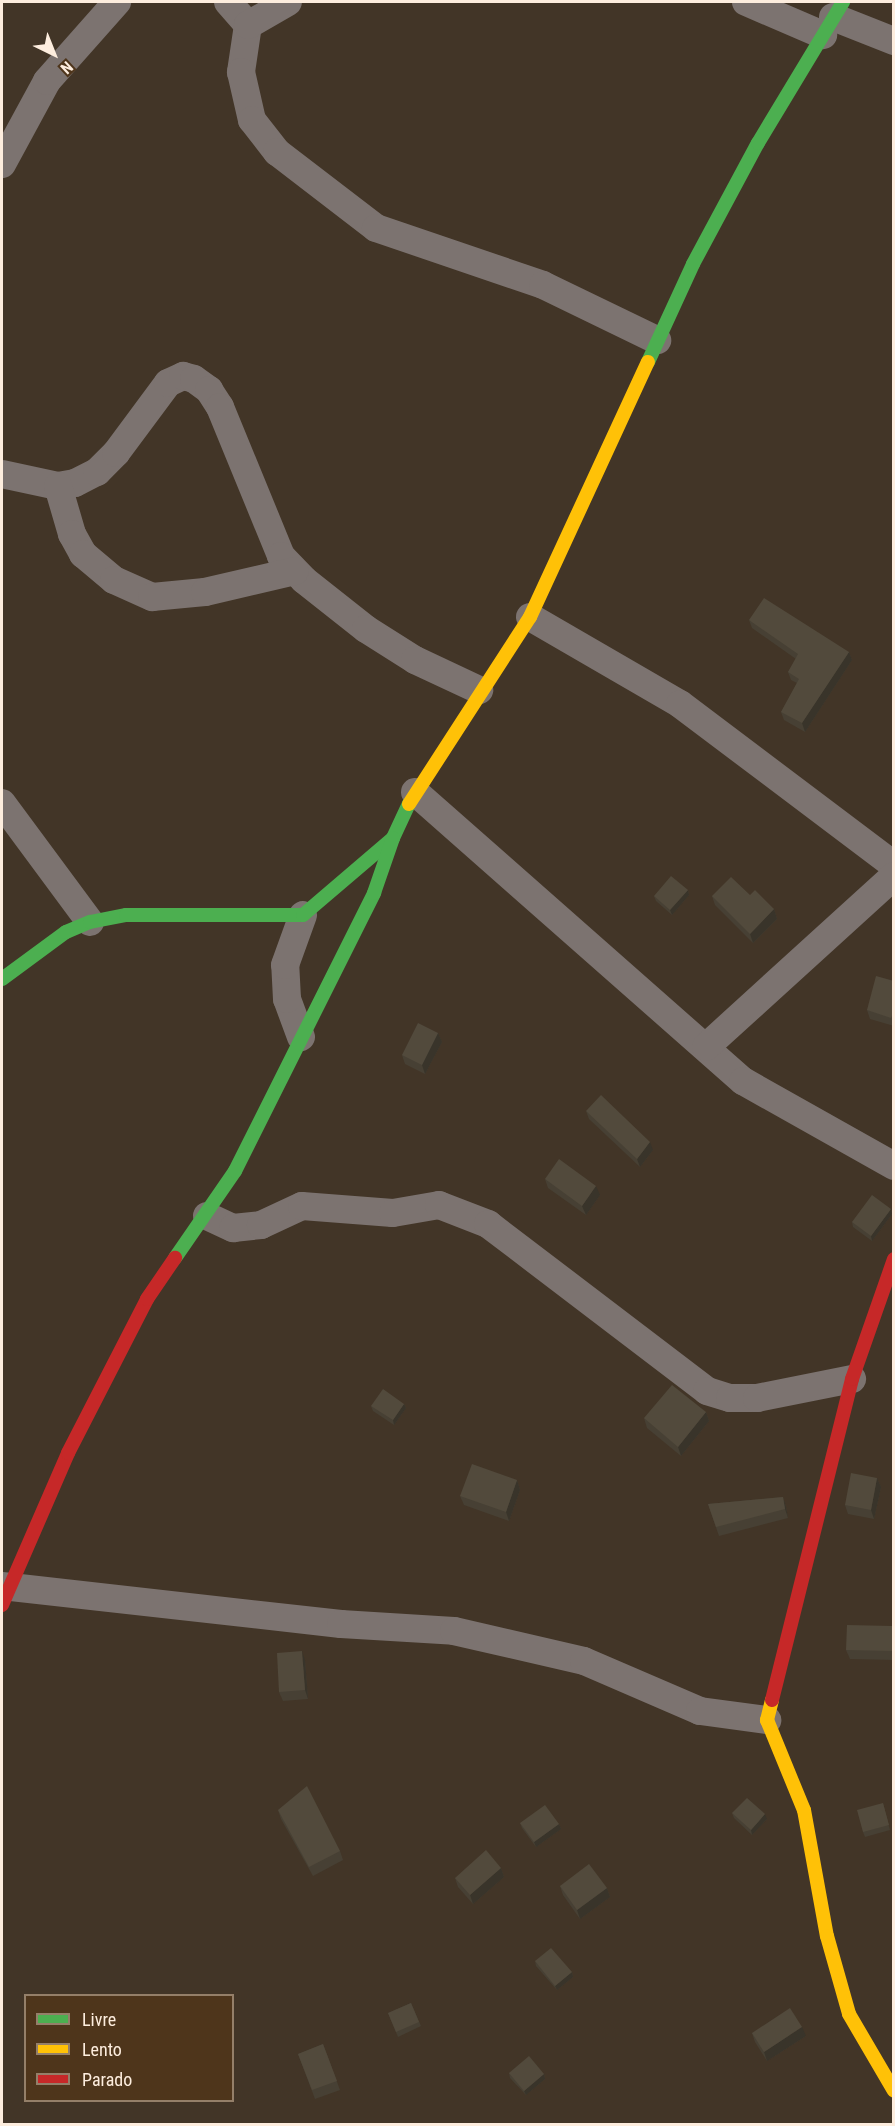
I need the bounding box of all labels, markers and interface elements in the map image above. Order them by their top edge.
north arrow [24,24,84,84]
text: N [57,57,77,78]
legend [24,1994,234,2102]
text: Livre [82,2009,116,2030]
text: Lento [82,2039,122,2060]
text: Parado [82,2069,132,2090]

